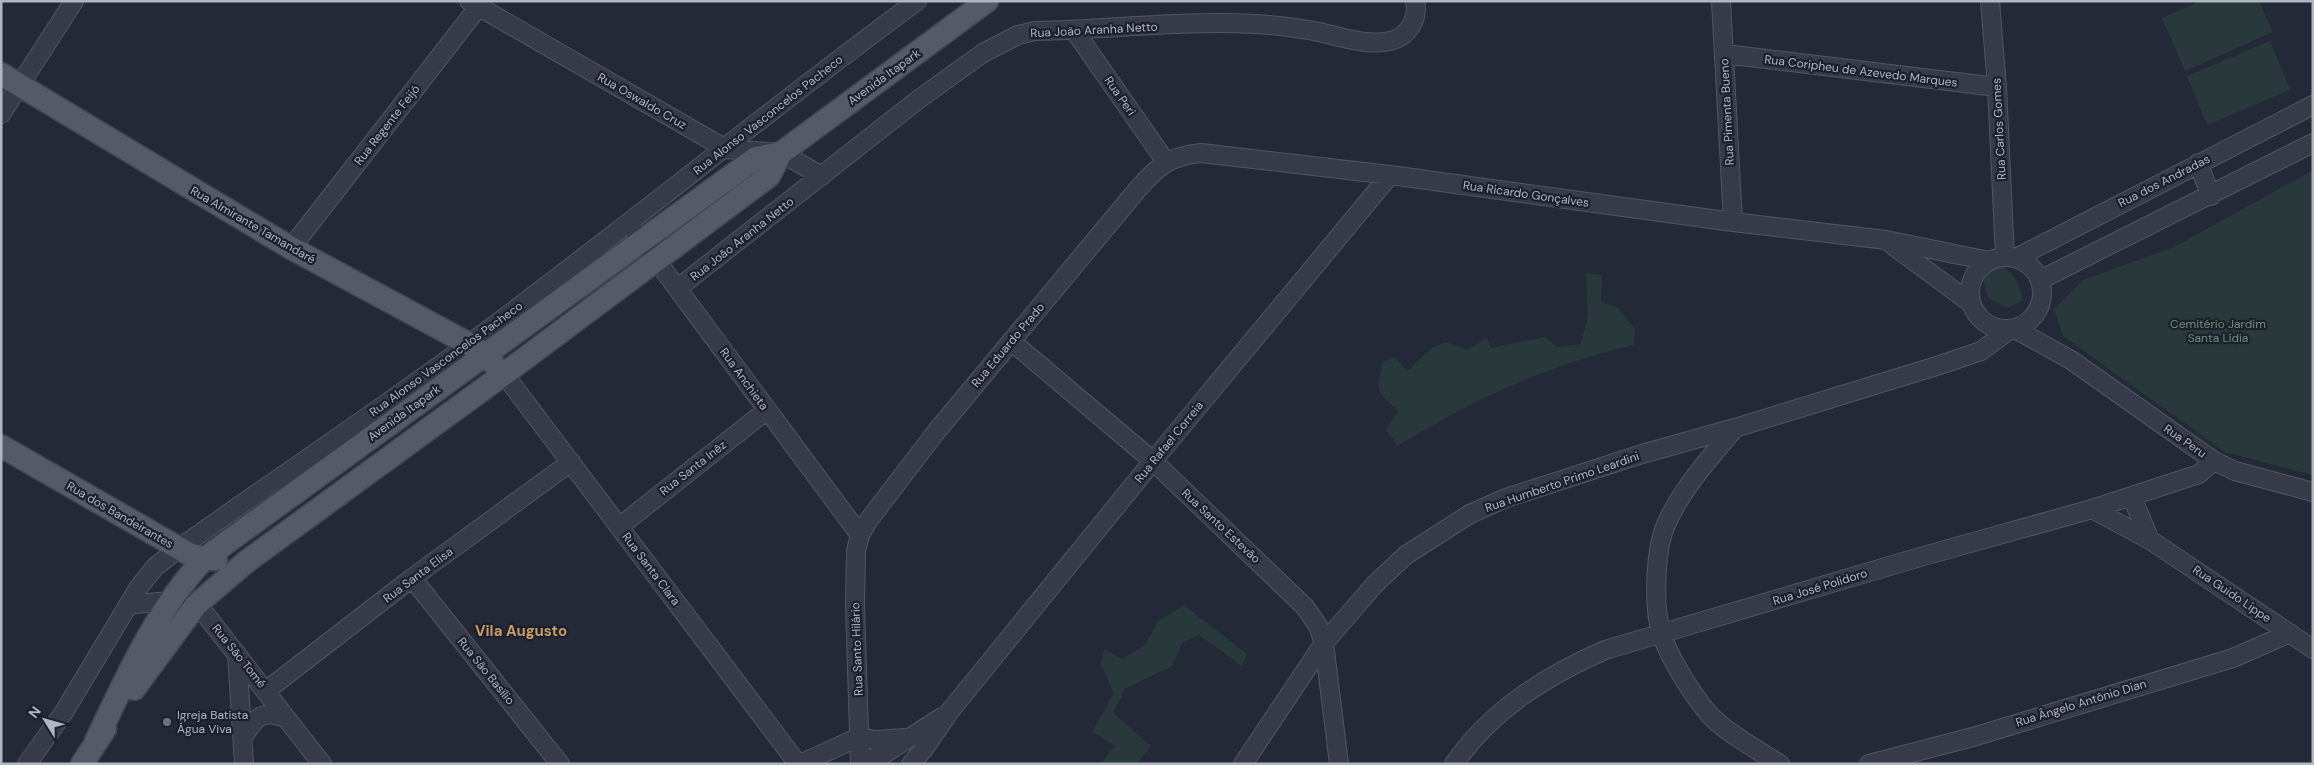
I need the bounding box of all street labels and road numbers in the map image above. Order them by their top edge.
street label: Rua João Aranha Netto [1030,19,1158,41]
street label: Avenida Itapark [845,45,923,109]
street label: Rua Alonso Vasconcelos Pacheco [690,51,846,179]
street label: Rua Coripheu de Azevedo Marques [1764,51,1958,91]
street label: Rua Pimenta Bueno [1716,58,1738,166]
street label: Rua Oswaldo Cruz [595,69,689,133]
street label: Rua Peri [1101,73,1139,119]
street label: Rua Carlos Gomes [1988,78,2010,180]
street label: Rua Regente Feijó [351,82,423,168]
street label: Rua dos Andradas [2115,151,2213,211]
street label: Rua Ricardo Gonçalves [1462,177,1590,211]
street label: Rua Almirante Tamandaré [188,183,319,267]
street label: Rua João Aranha Netto [687,193,797,285]
street label: Rua Alonso Vasconcelos Pacheco [366,298,526,420]
street label: Rua Eduardo Prado [968,299,1048,391]
street label: Rua Anchieta [716,345,772,413]
street label: Avenida Itapark [365,381,443,445]
street label: Rua Rafael Correia [1131,398,1207,486]
street label: Rua Peru [2161,421,2210,462]
street label: Rua Santa Inêz [656,437,730,499]
street label: Rua Humberto Primo Leardini [1483,448,1641,516]
street label: Rua dos Bandeirantes [64,478,176,552]
street label: Rua Santo Estevão [1178,485,1264,567]
street label: Rua Santa Clara [618,529,684,609]
street label: Rua Santa Elisa [380,544,456,606]
street label: Rua Guido Lippe [2190,562,2275,626]
street label: Rua José Polidoro [1771,565,1869,609]
street label: Rua Santo Hilário [847,602,867,696]
street label: Rua São Tomé [208,621,270,691]
street label: Rua São Basílio [454,634,518,708]
street label: Rua Ângelo Antônio Dian [2014,675,2148,731]

